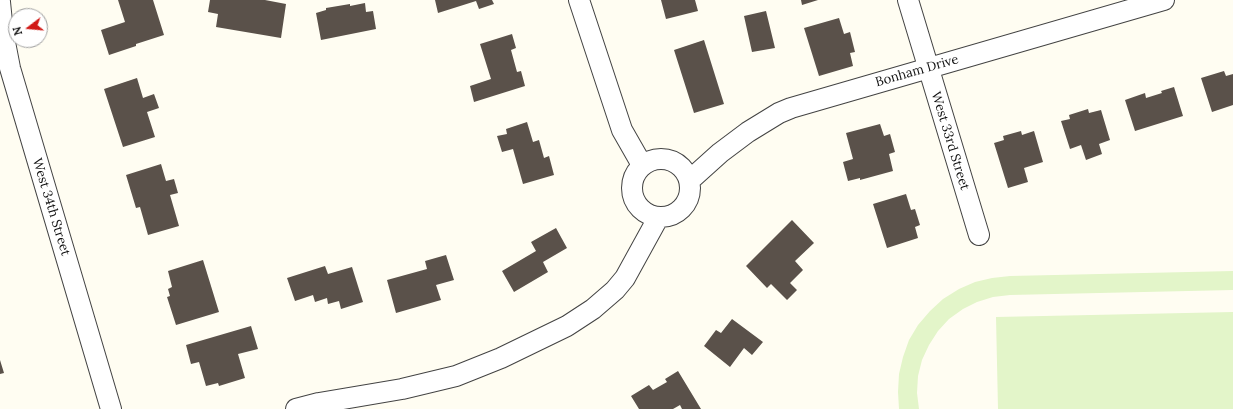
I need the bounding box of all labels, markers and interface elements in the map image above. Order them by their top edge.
north arrow [8,8,48,48]
text: N [10,25,25,37]
street label: Bonham Drive [874,52,960,90]
street label: West 33rd Street [928,90,972,192]
street label: West 34th Street [29,156,73,258]

